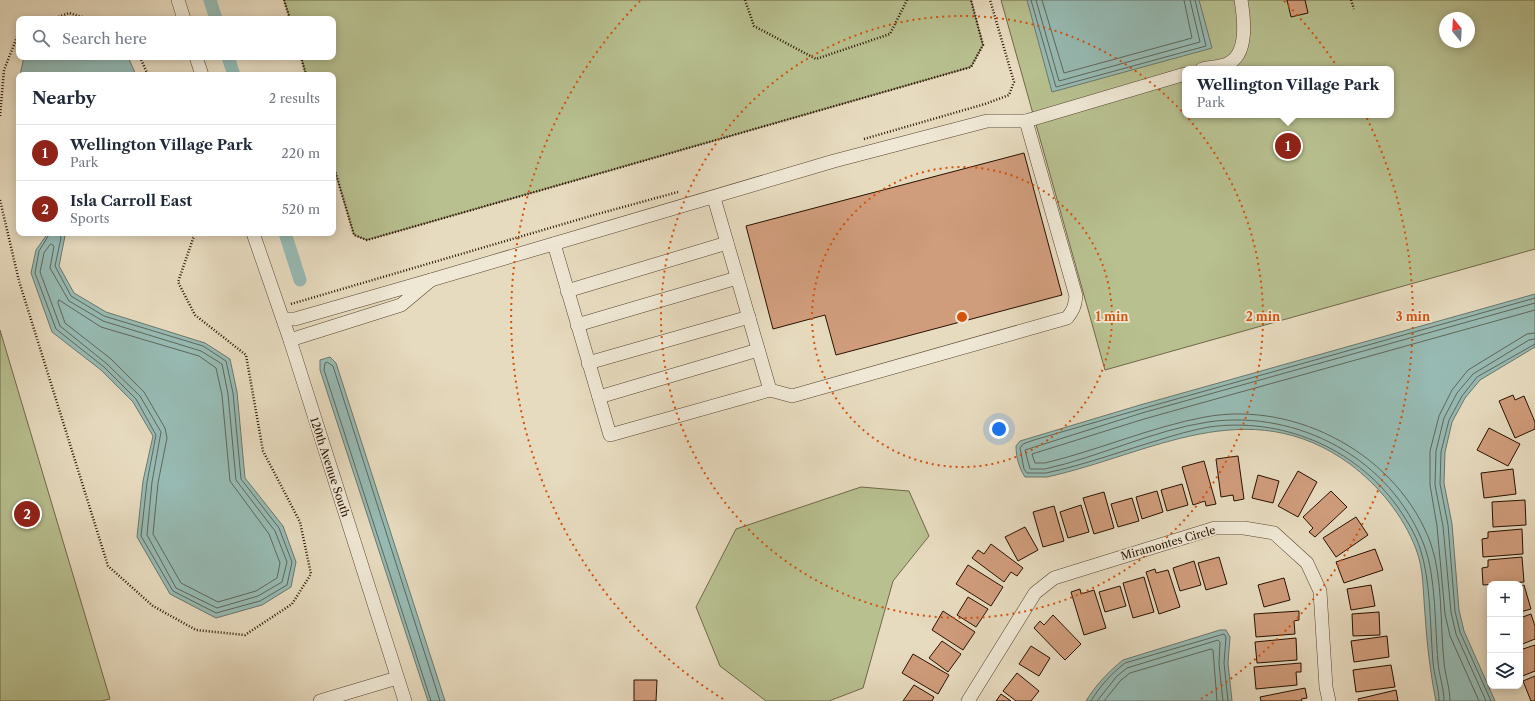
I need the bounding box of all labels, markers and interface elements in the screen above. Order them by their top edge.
north arrow [1439,12,1475,48]
search box [16,16,336,60]
icon: search [30,27,52,49]
text: Search here [62,29,147,48]
popup [1182,66,1394,118]
text: Wellington Village Park [1197,75,1379,94]
text: Nearby [32,88,96,108]
text: 2 results [269,90,320,106]
text: Park [1197,94,1225,110]
pin: 1 [1275,131,1301,161]
text: Wellington Village Park [70,135,253,154]
text: 1 [42,145,48,161]
text: 220 m [281,145,320,161]
text: Park [70,154,98,170]
text: Isla Carroll East [70,191,192,210]
text: 2 [41,201,49,217]
text: 520 m [282,201,320,217]
text: Sports [70,210,109,226]
text: 1 min [1096,309,1129,324]
text: 2 min [1246,309,1281,324]
text: 3 min [1396,309,1431,324]
centre of rings [955,310,969,324]
street label: 120th Avenue South [307,415,353,519]
your location [989,419,1009,439]
pin: 2 [14,499,40,529]
street label: Miramontes Circle [1119,523,1217,563]
map controls [1487,581,1523,689]
button: + [1487,581,1523,617]
button: − [1487,617,1523,653]
button: layers [1487,653,1523,689]

